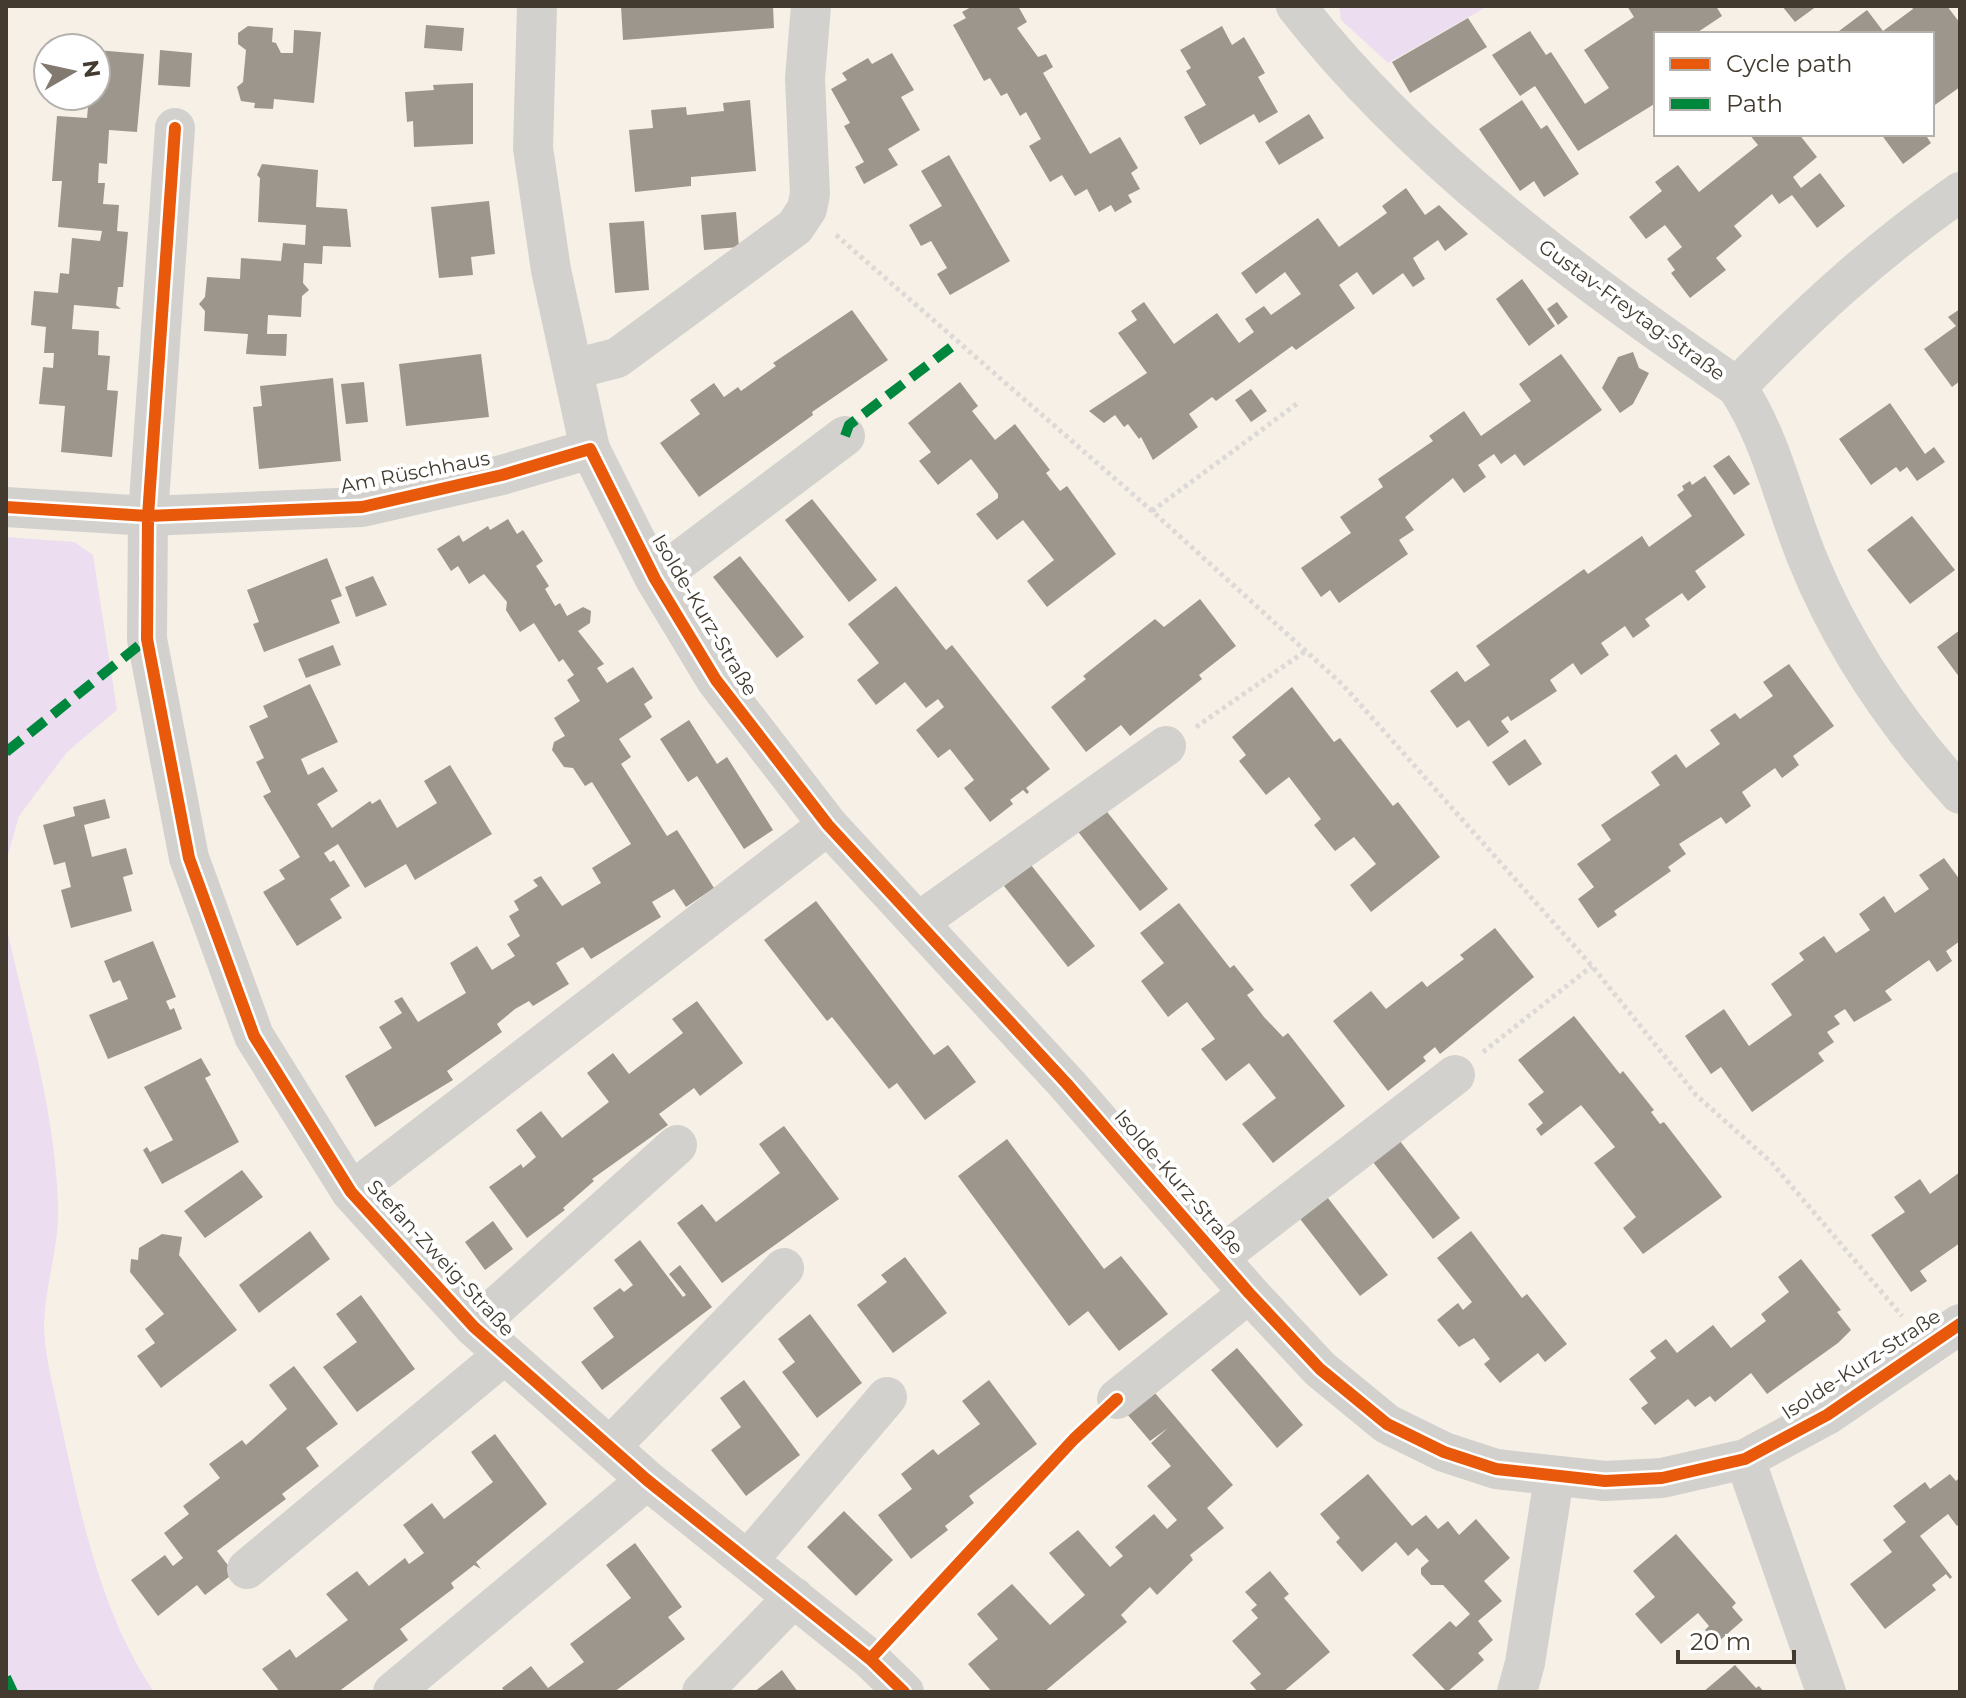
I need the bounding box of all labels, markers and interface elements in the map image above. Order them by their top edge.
north arrow [32,32,112,112]
legend [1654,32,1934,136]
text: Cycle path [1726,49,1853,78]
text: N [77,58,106,80]
text: Path [1726,89,1783,118]
street label: Gustav-Freytag-Straße [1534,234,1730,386]
street label: Am Rüschhaus [338,446,492,498]
street label: Isolde-Kurz-Straße [647,530,763,700]
street label: Isolde-Kurz-Straße [1109,1104,1249,1260]
street label: Stefan-Zweig-Straße [362,1175,520,1341]
street label: Isolde-Kurz-Straße [1777,1304,1945,1424]
scale bar [1678,1614,1794,1664]
text: 20 m [1690,1627,1751,1656]

